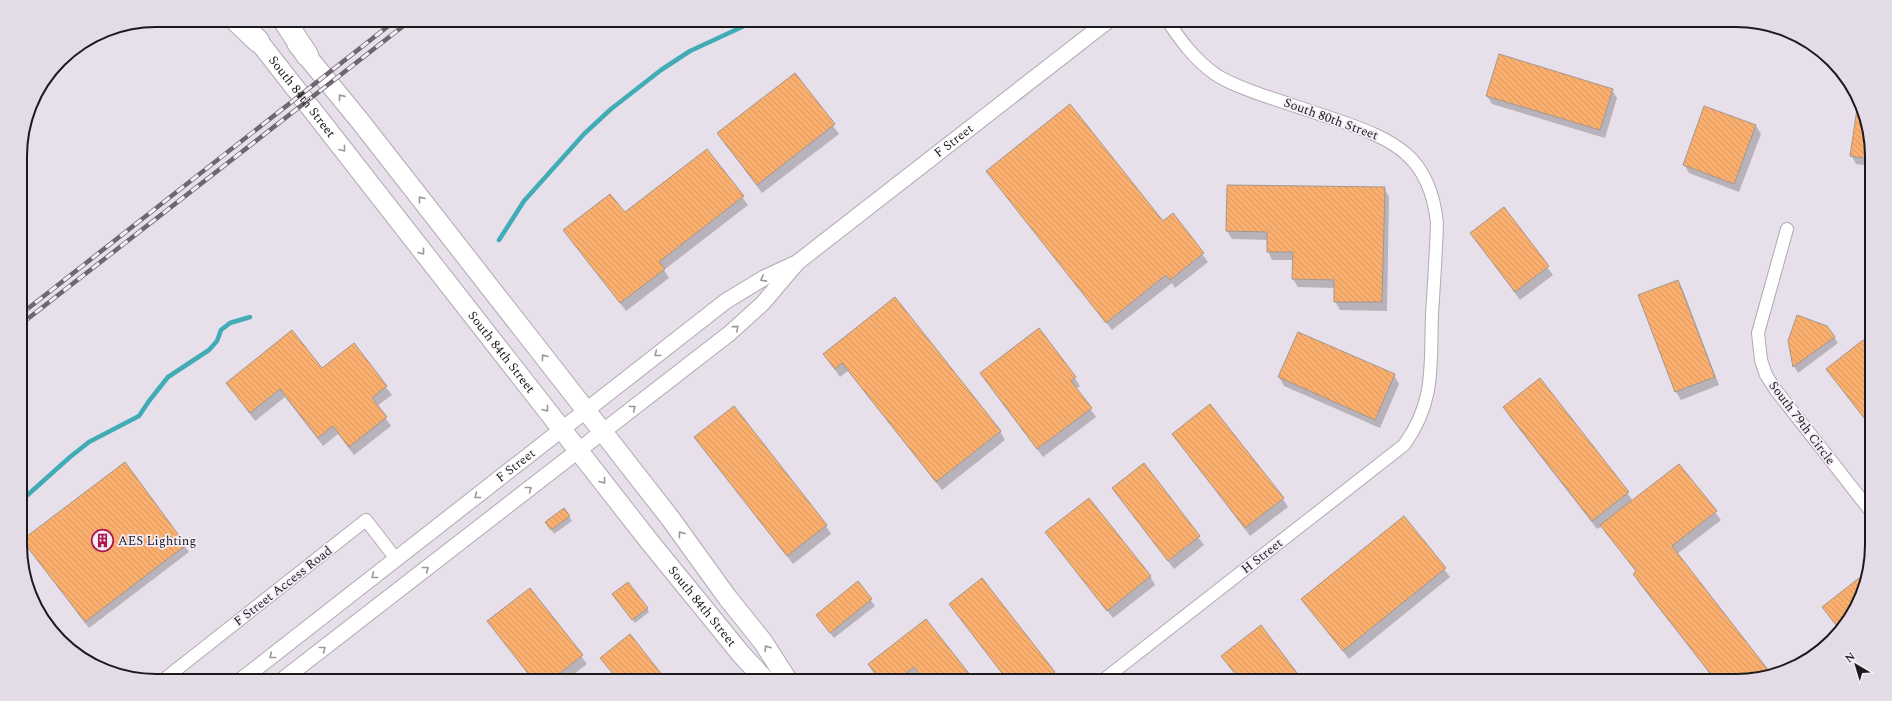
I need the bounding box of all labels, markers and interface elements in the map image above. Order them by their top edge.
street label: South 84th Street [263,51,341,142]
street label: South 80th Street [1281,93,1382,146]
one-way arrow [339,95,346,102]
street label: F Street [930,119,978,163]
one-way arrow [338,144,345,151]
one-way arrow [419,197,426,204]
one-way arrow [418,247,425,254]
one-way arrow [760,274,767,281]
street label: South 84th Street [463,307,540,398]
one-way arrow [731,326,738,333]
one-way arrow [655,349,662,356]
one-way arrow [542,355,549,362]
street label: South 79th Circle [1764,377,1840,469]
one-way arrow [542,404,549,411]
one-way arrow [629,406,636,413]
street label: F Street [492,443,540,487]
one-way arrow [598,477,605,484]
one-way arrow [524,487,531,494]
one-way arrow [474,492,481,499]
building icon: AES Lighting [90,528,116,554]
place label: AES Lighting [118,531,196,551]
one-way arrow [679,531,686,538]
street label: H Street [1237,533,1287,579]
street label: F Street Access Road [229,541,337,631]
street label: South 84th Street [663,561,742,652]
one-way arrow [422,567,429,574]
one-way arrow [372,572,379,579]
one-way arrow [764,645,772,652]
north arrow [1836,645,1876,685]
one-way arrow [319,646,326,653]
text: N [1841,648,1859,667]
one-way arrow [269,652,276,659]

